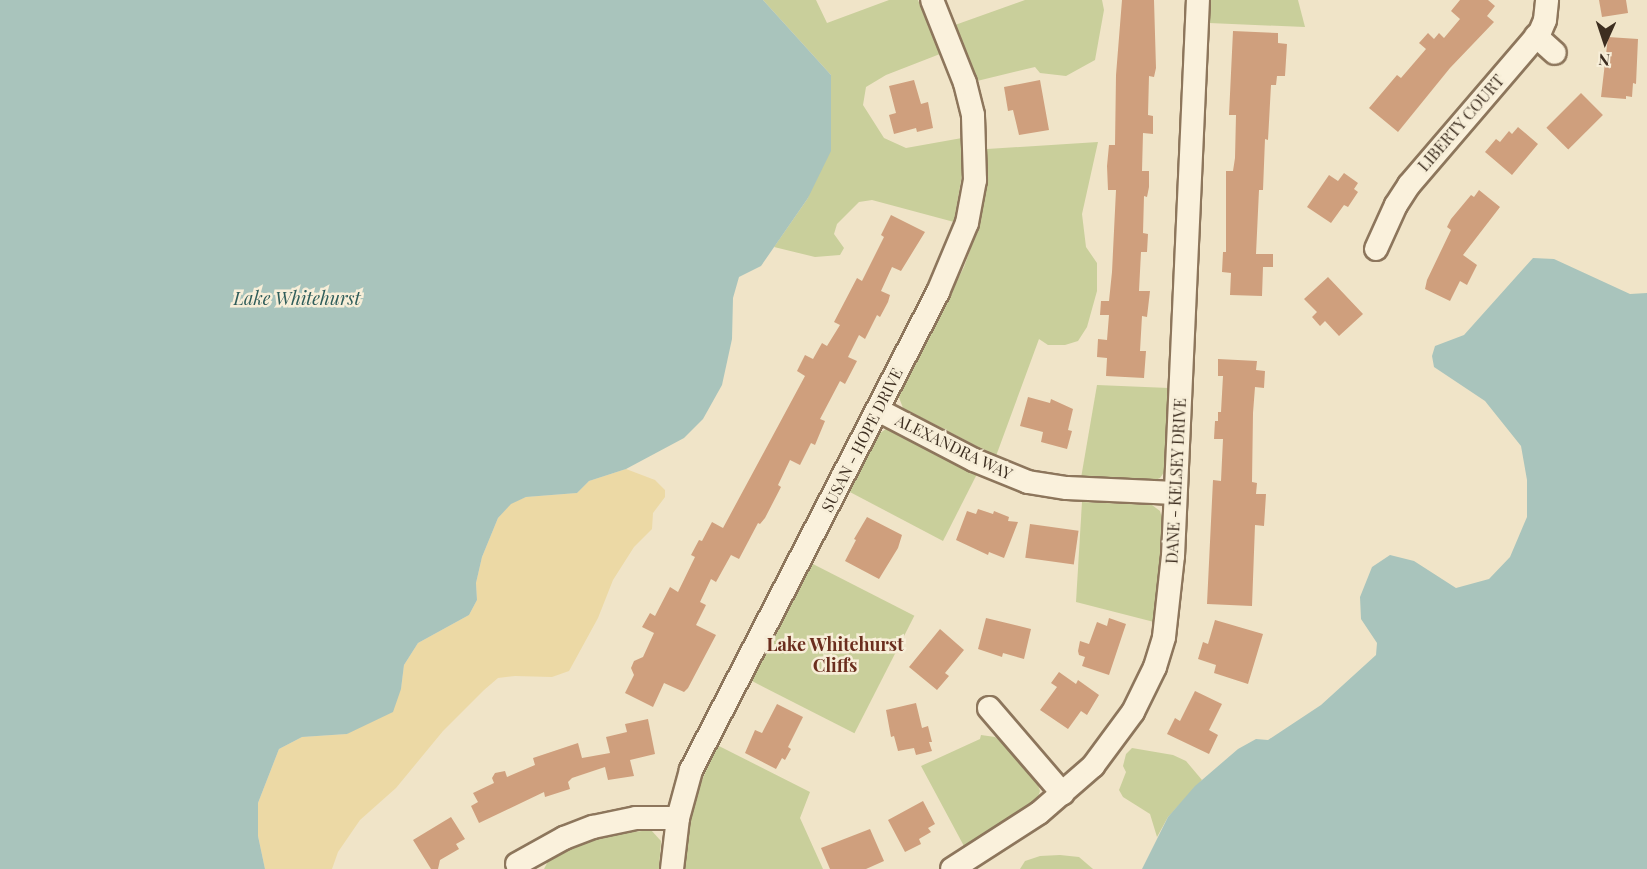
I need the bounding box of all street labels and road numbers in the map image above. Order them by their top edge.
street label: LIBERTY COURT [1414,71,1508,175]
street label: SUSAN - HOPE DRIVE [817,365,907,515]
street label: DANE - KELSEY DRIVE [1162,397,1190,565]
street label: ALEXANDRA WAY [892,410,1016,484]

